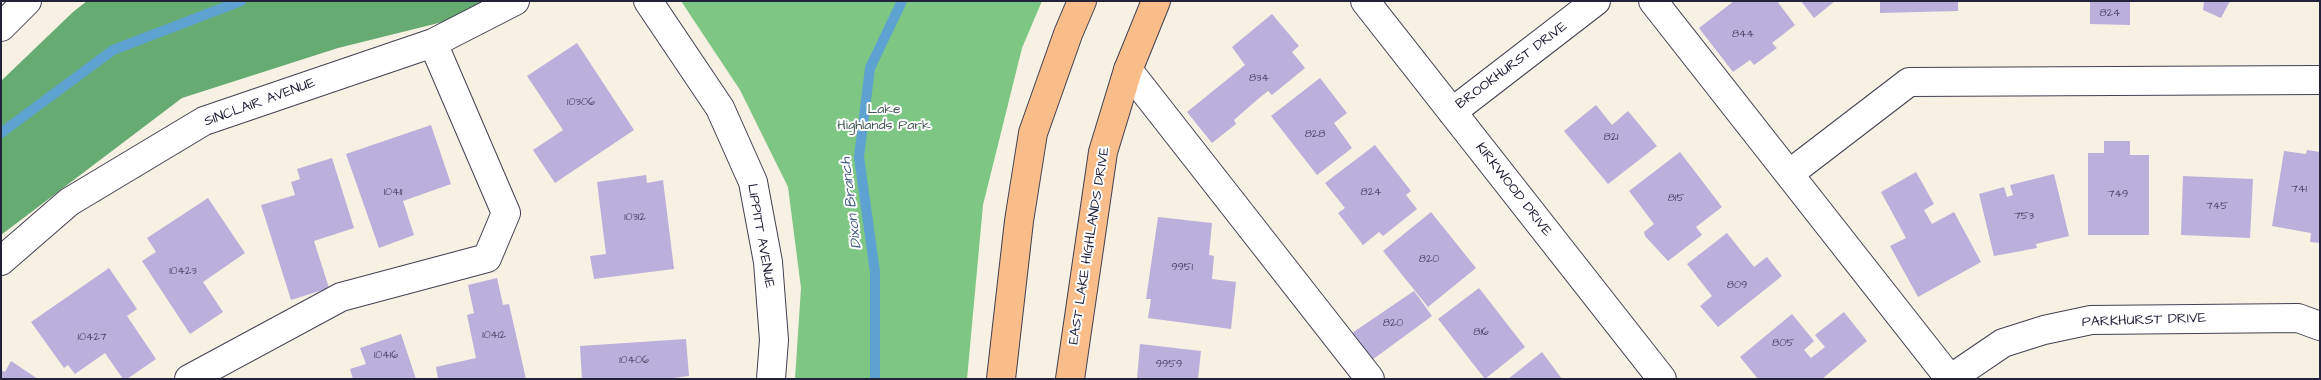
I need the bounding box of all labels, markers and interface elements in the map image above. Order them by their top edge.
house number: 824 [2100,7,2120,21]
street label: BROOKHURST DRIVE [1453,19,1571,113]
house number: 844 [1732,28,1754,42]
house number: 834 [1249,72,1269,86]
street label: SINCLAIR AVENUE [202,75,318,131]
house number: 10306 [567,96,595,110]
park label: Lake Highlands Park [837,102,931,134]
house number: 828 [1305,128,1325,142]
house number: 821 [1604,131,1618,145]
street label: KIRKWOOD DRIVE [1471,140,1555,240]
street label: EAST LAKE HIGHLANDS DRIVE [1066,146,1114,346]
water label: Dixon Branch [837,156,867,250]
street label: LIPPITT AVENUE [743,182,777,290]
house number: 741 [2291,183,2307,197]
house number: 10411 [384,186,402,200]
house number: 824 [1361,186,1381,200]
house number: 749 [2108,188,2128,202]
house number: 815 [1668,192,1684,206]
house number: 745 [2206,200,2228,214]
house number: 753 [2014,210,2034,224]
house number: 10312 [624,211,646,225]
house number: 820 [1419,253,1439,267]
house number: 9951 [1171,261,1193,275]
house number: 10423 [169,265,197,279]
house number: 809 [1727,279,1747,293]
street label: PARKHURST DRIVE [2082,310,2206,332]
house number: 820 [1383,317,1403,331]
house number: 816 [1473,326,1489,340]
house number: 10412 [482,329,506,343]
house number: 10427 [78,331,106,345]
house number: 805 [1772,337,1794,351]
house number: 10416 [374,349,398,363]
house number: 10406 [619,354,649,368]
house number: 9959 [1156,358,1182,372]

